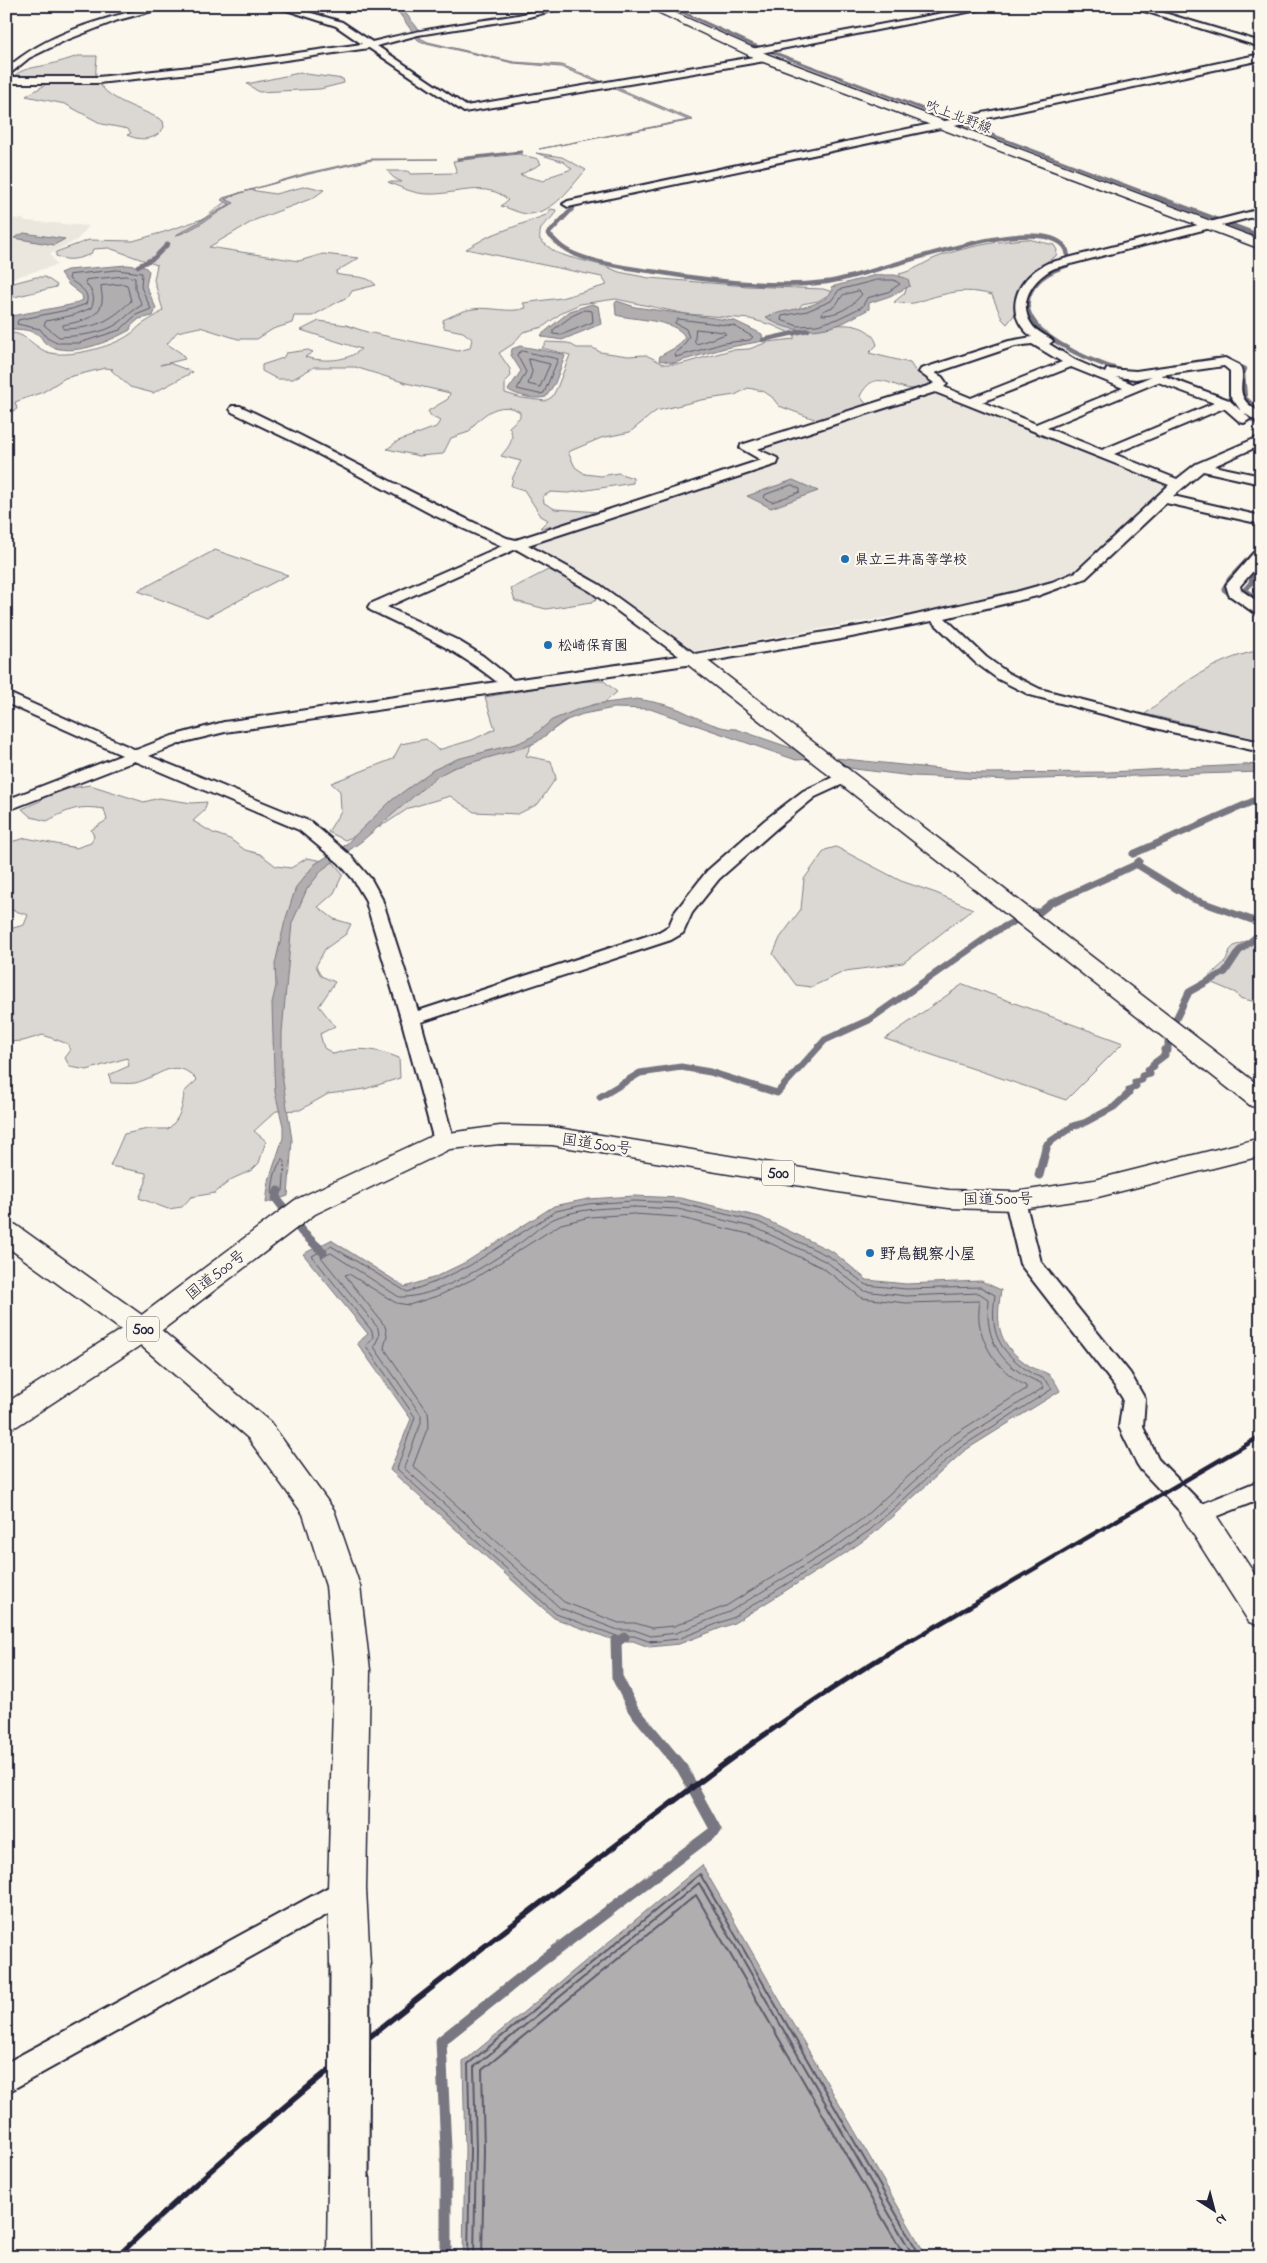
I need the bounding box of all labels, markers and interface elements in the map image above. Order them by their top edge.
street label: 吹上北野線 [922,95,995,140]
place label: 県立三井高等学校 [855,550,967,571]
marker: 県立三井高等学校 [839,553,851,565]
place label: 松崎保育園 [558,636,628,657]
marker: 松崎保育園 [542,639,554,651]
street label: 国道500号 [560,1128,634,1162]
road number: 500 [762,1160,794,1186]
street label: 国道500号 [962,1187,1034,1213]
place label: 野鳥観察小屋 [880,1243,976,1267]
street label: 国道500号 [181,1244,252,1307]
marker: 野鳥観察小屋 [864,1247,876,1259]
road number: 500 [127,1316,159,1342]
north arrow [1190,2186,1240,2236]
text: N [1211,2208,1231,2231]

